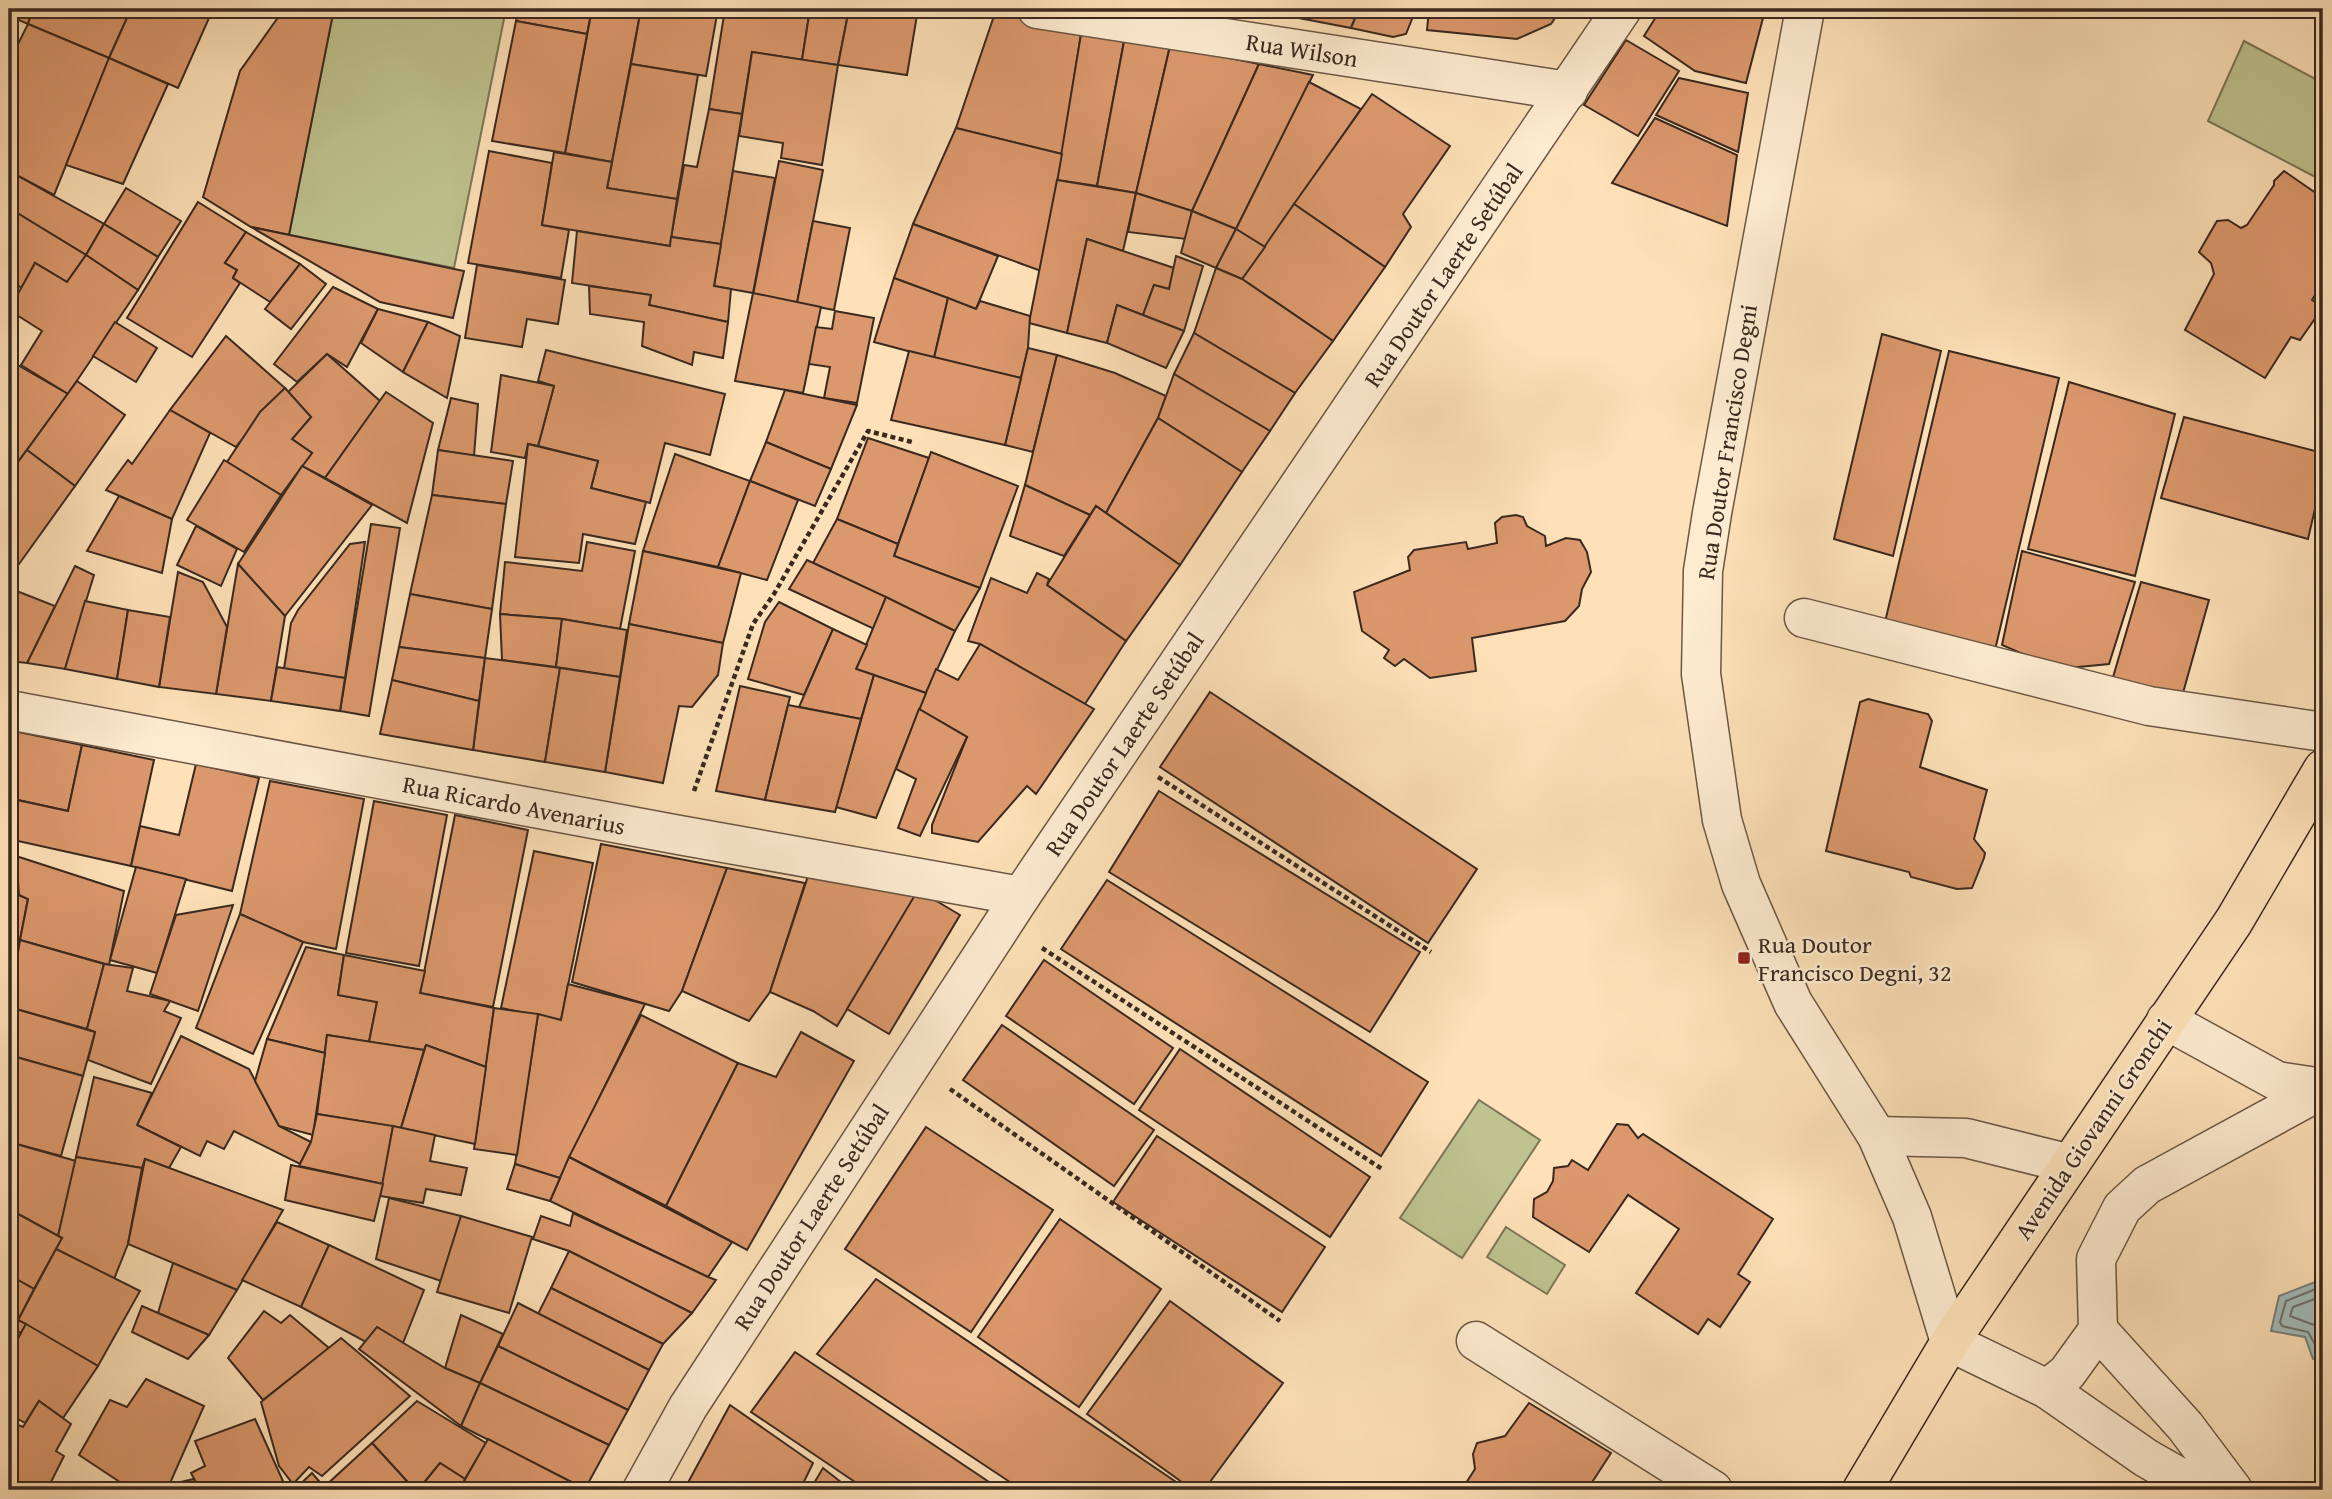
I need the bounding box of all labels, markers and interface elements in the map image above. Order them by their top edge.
street label: Rua Wilson [1244,24,1361,76]
street label: Rua Doutor Laerte Setúbal [1355,156,1531,394]
street label: Rua Doutor Francisco Degni [1688,302,1766,582]
street label: Rua Doutor Laerte Setúbal [1036,625,1212,863]
street label: Rua Ricardo Avenarius [400,766,628,844]
place label: Rua Doutor Francisco Degni, 32 [1758,927,1951,990]
marker: Rua Doutor Francisco Degni, 32 [1736,950,1752,966]
street label: Avenida Giovanni Gronchi [2006,1011,2180,1247]
street label: Rua Doutor Laerte Setúbal [725,1097,898,1337]

